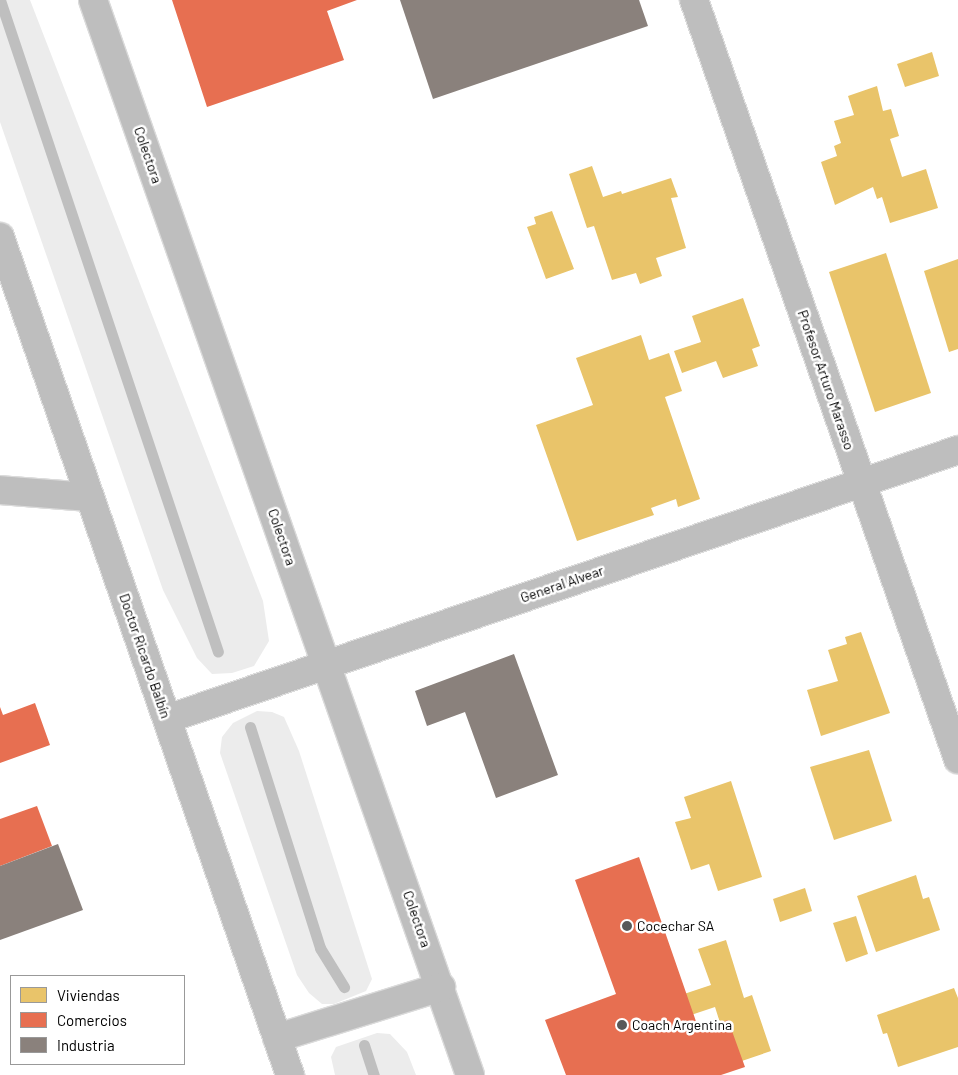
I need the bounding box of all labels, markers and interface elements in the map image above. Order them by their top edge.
street label: Colectora [130,124,166,186]
street label: Profesor Arturo Marasso [794,308,858,452]
street label: Colectora [264,506,300,568]
street label: General Alvear [518,562,606,606]
street label: Doctor Ricardo Balbín [116,591,174,721]
street label: Colectora [399,888,435,950]
place label: Cocechar SA [637,918,714,934]
marker: Cocechar SA [621,920,633,932]
legend [10,975,185,1065]
text: Viviendas [57,986,120,1004]
text: Comercios [57,1011,127,1029]
place label: Coach Argentina [632,1017,732,1033]
marker: Coach Argentina [616,1019,628,1031]
text: Industria [57,1036,115,1054]

